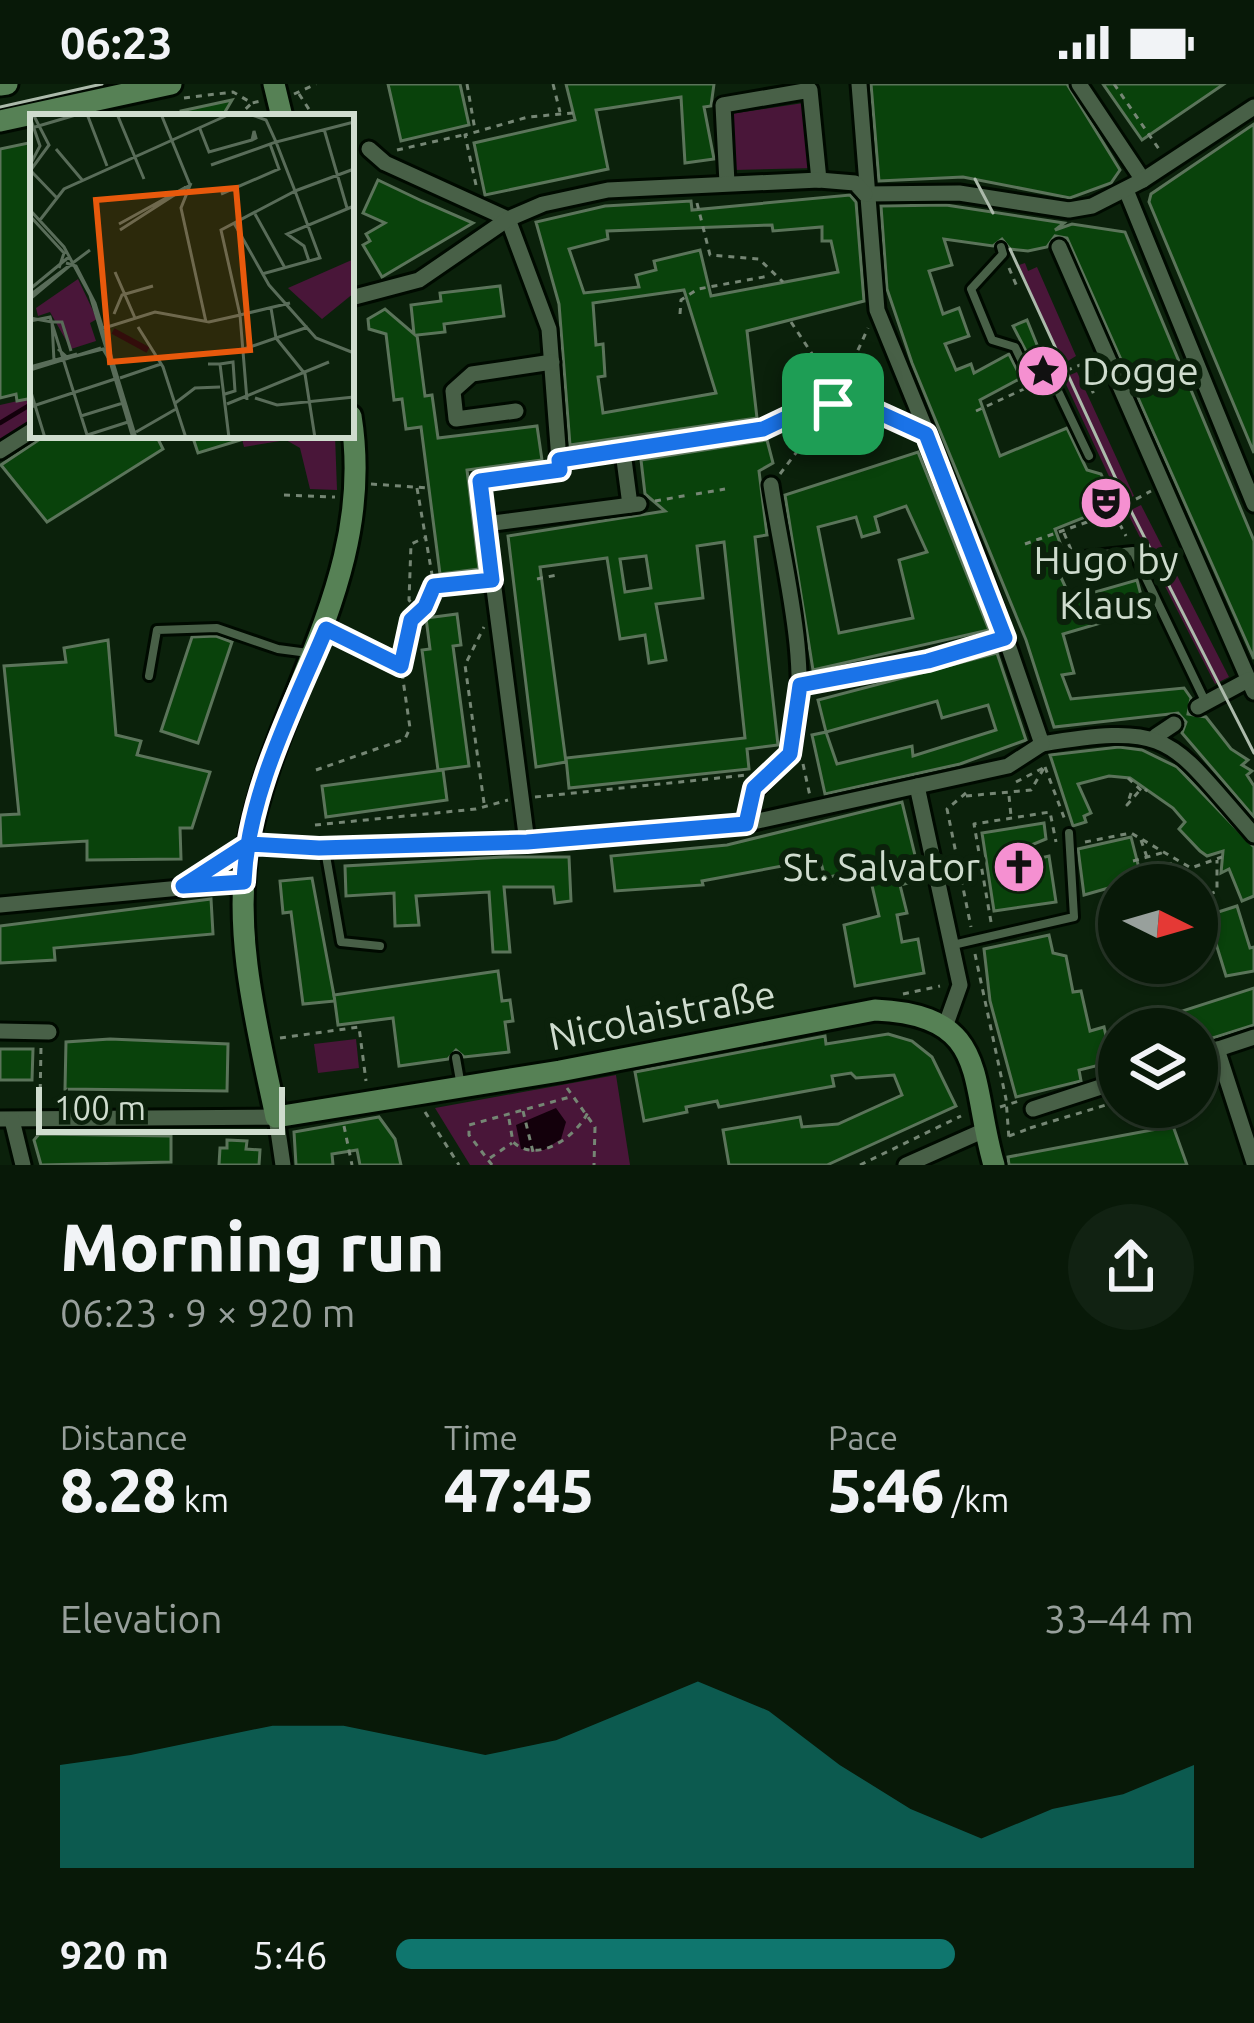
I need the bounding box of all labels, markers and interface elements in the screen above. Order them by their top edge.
text: 06:23 [60,17,173,68]
inset map [30,114,354,438]
place icon: Dogge [1015,343,1071,399]
place label: Dogge [1082,349,1199,392]
pin [782,353,884,455]
icon: arrive [800,371,866,437]
theatre icon: Hugo by Klaus [1078,475,1134,531]
place label: Hugo by Klaus [1033,538,1179,626]
church icon: St. Salvator [991,839,1047,895]
place label: St. Salvator [783,845,980,888]
north arrow [1098,864,1218,984]
map controls [1098,864,1218,1128]
street label: Nicolaistraße [545,971,779,1058]
button: layers [1098,1008,1218,1128]
scale bar [36,1081,285,1134]
text: 100 m [54,1089,146,1126]
button: share [1068,1204,1194,1330]
text: Morning run [60,1209,445,1283]
text: 06:23 · 9 × 920 m [60,1291,355,1334]
text: Distance [60,1419,188,1456]
text: Time [444,1419,518,1456]
text: Pace [828,1419,898,1456]
text: 8.28 [60,1456,176,1523]
text: 47:45 [444,1456,594,1523]
text: 5:46 [828,1456,944,1523]
text: km [176,1481,229,1518]
text: /km [944,1481,1009,1518]
text: Elevation [60,1597,223,1640]
text: 33–44 m [1044,1597,1194,1640]
text: 920 m [60,1933,169,1976]
text: 5:46 [252,1933,328,1976]

